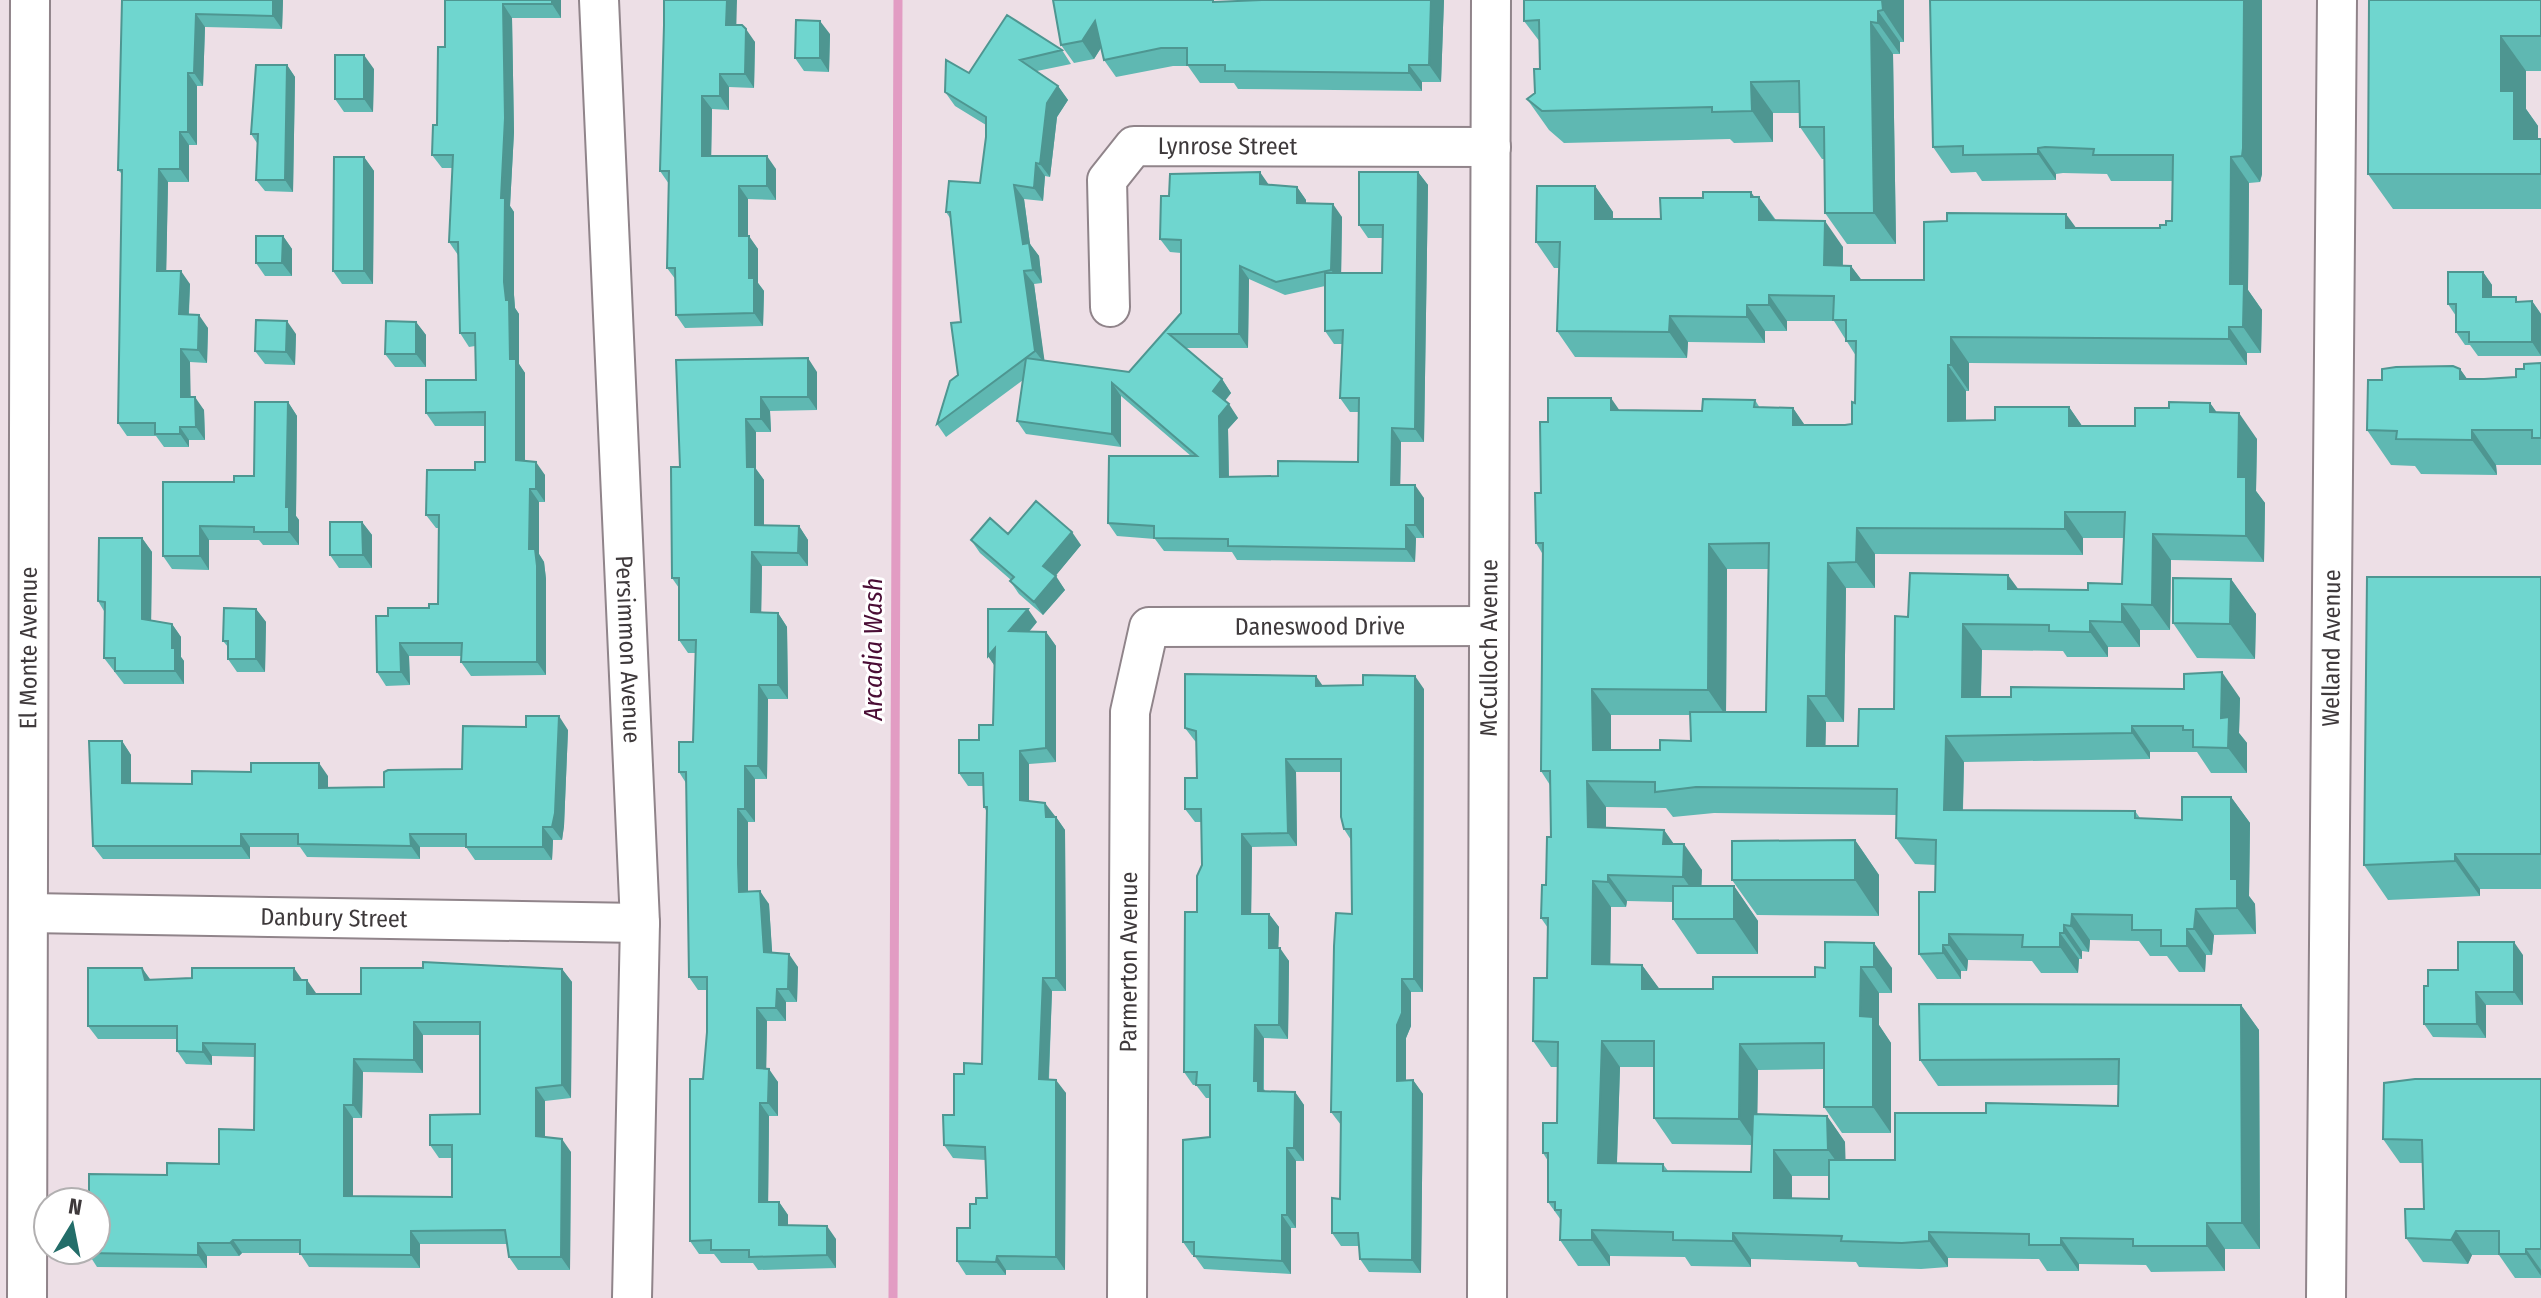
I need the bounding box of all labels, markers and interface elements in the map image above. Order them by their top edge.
street label: Lynrose Street [1158,132,1298,160]
street label: Persimmon Avenue [610,555,646,744]
street label: McCulloch Avenue [1475,559,1503,737]
street label: El Monte Avenue [14,567,43,729]
street label: Welland Avenue [2317,569,2346,727]
water label: Arcadia Wash [858,578,889,721]
street label: Daneswood Drive [1235,612,1405,641]
street label: Parmerton Avenue [1114,872,1143,1052]
street label: Danbury Street [260,903,408,933]
north arrow [32,1186,112,1266]
text: N [67,1192,84,1221]

